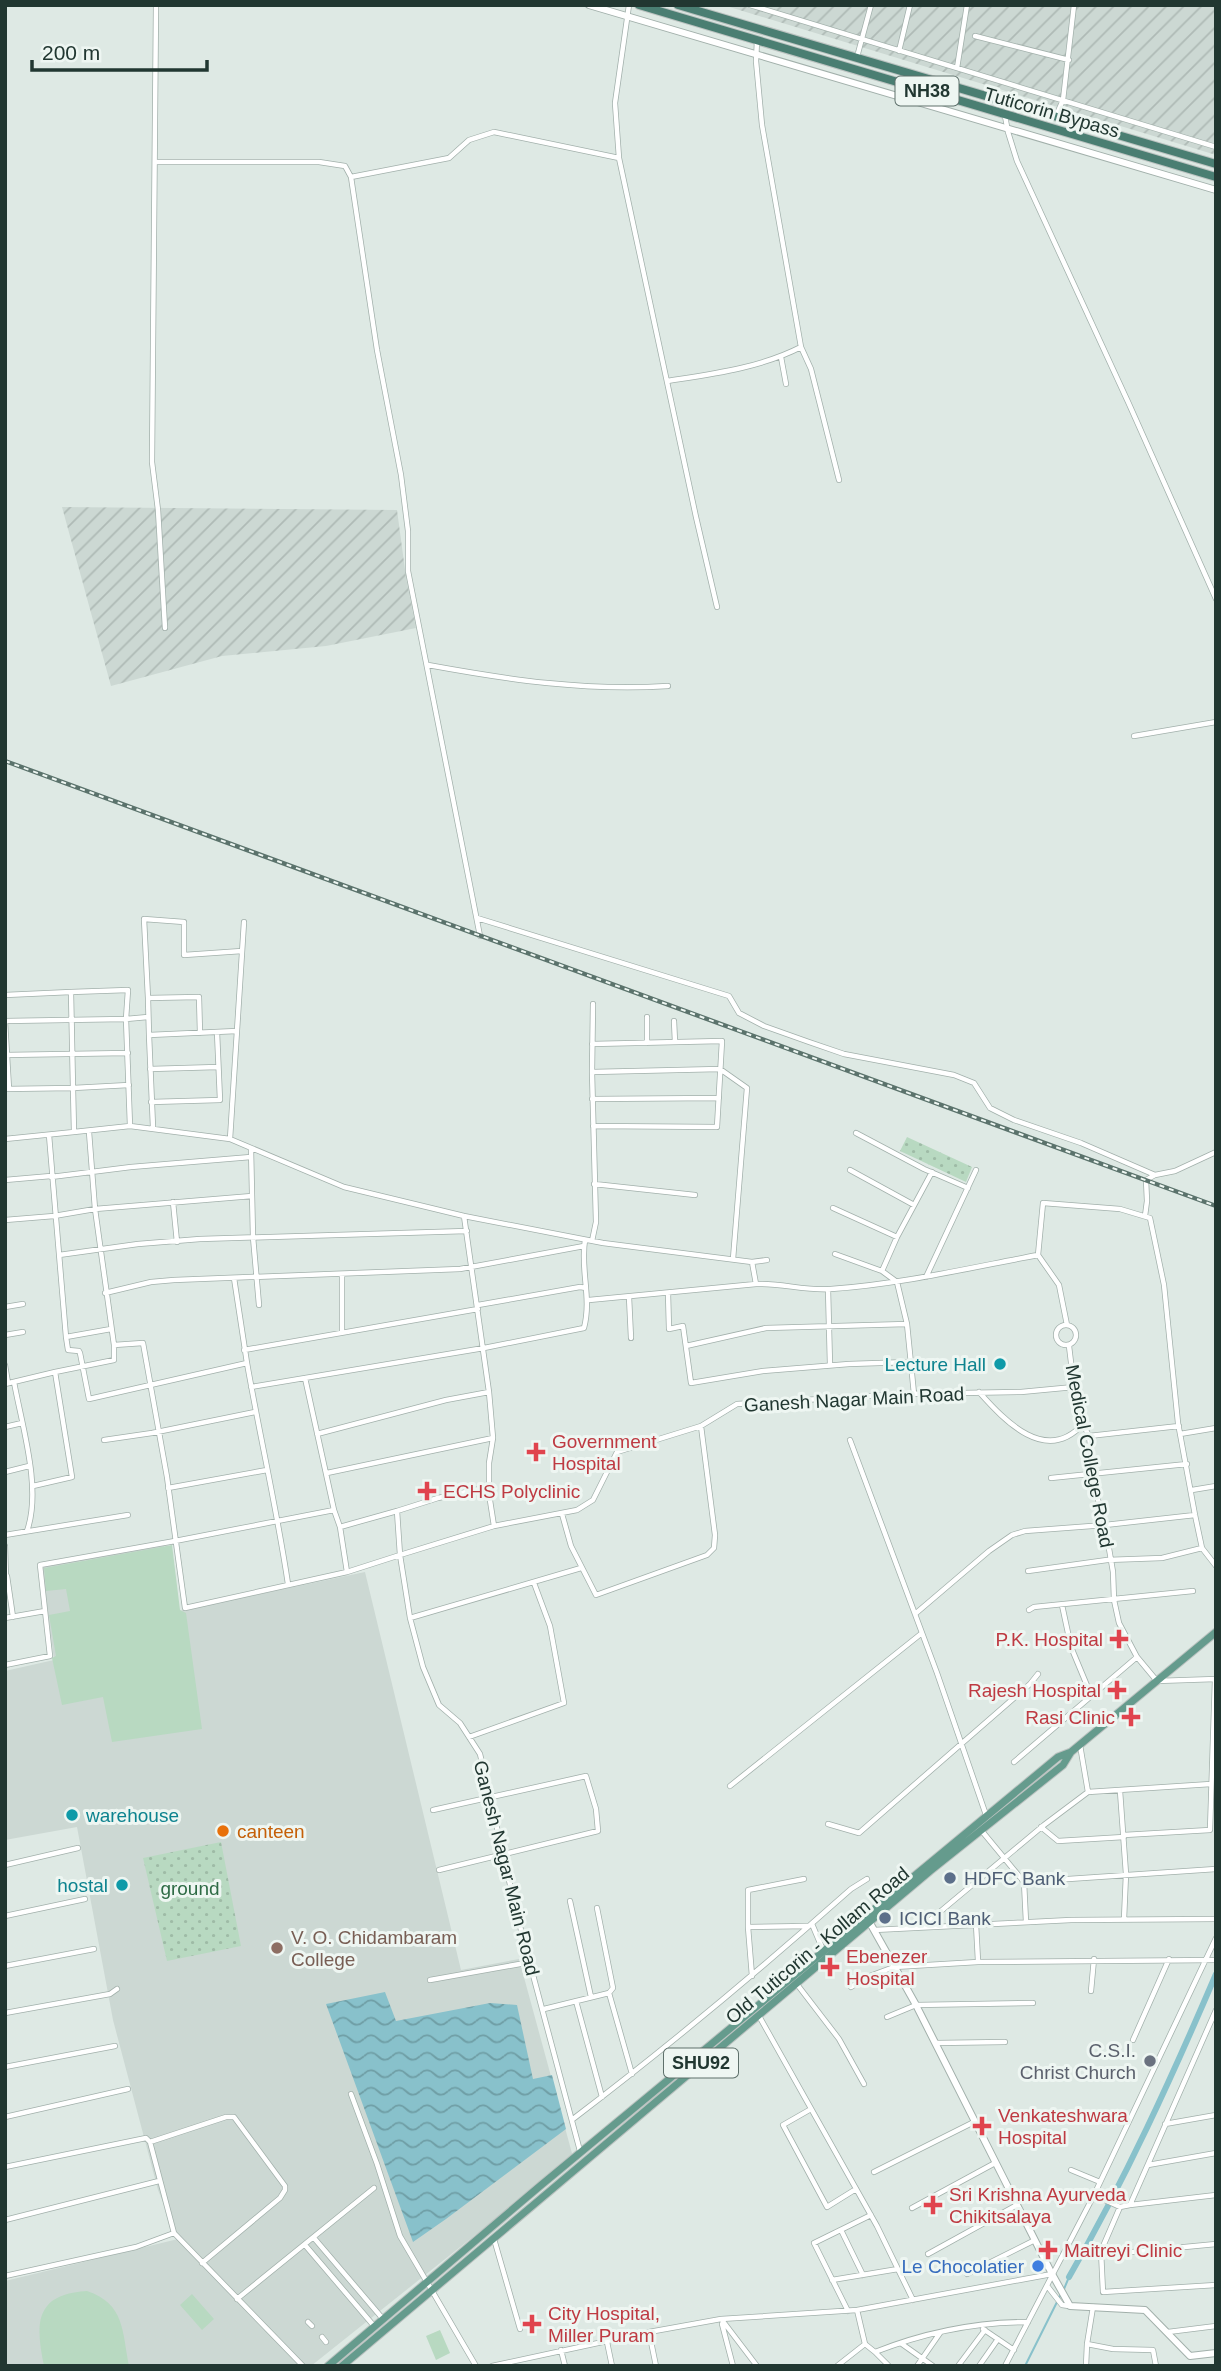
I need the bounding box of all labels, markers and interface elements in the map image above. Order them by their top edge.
scale bar [32,28,206,72]
text: 200 m [42,41,100,64]
road number: NH38 [895,76,958,106]
street label: Tuticorin Bypass [982,83,1122,142]
place label: Lecture Hall [885,1354,986,1375]
marker: Lecture Hall [992,1356,1008,1372]
street label: Medical College Road [1061,1363,1118,1549]
street label: Ganesh Nagar Main Road [743,1383,965,1416]
place label: Government Hospital [552,1431,657,1474]
marker: Government Hospital [526,1442,546,1462]
marker: ECHS Polyclinic [417,1481,437,1501]
place label: ECHS Polyclinic [443,1481,580,1502]
place label: P.K. Hospital [996,1629,1103,1650]
marker: P.K. Hospital [1109,1629,1129,1649]
place label: Rajesh Hospital [968,1680,1101,1701]
marker: Rajesh Hospital [1107,1680,1127,1700]
place label: Rasi Clinic [1025,1707,1115,1728]
marker: Rasi Clinic [1121,1707,1141,1727]
street label: Ganesh Nagar Main Road [470,1758,543,1978]
place label: warehouse [85,1805,179,1826]
marker: warehouse [64,1807,80,1823]
place label: canteen [237,1821,305,1842]
marker: canteen [215,1823,231,1839]
street label: Old Tuticorin - Kollam Road [722,1863,913,2028]
place label: HDFC Bank [964,1868,1066,1889]
marker: HDFC Bank [942,1870,958,1886]
place label: hostal [57,1875,108,1896]
marker: hostal [114,1877,130,1893]
park label: ground [160,1878,220,1899]
place label: ICICI Bank [899,1908,991,1929]
marker: ICICI Bank [877,1910,893,1926]
place label: V. O. Chidambaram College [291,1927,457,1970]
marker: V. O. Chidambaram College [269,1940,285,1956]
place label: Ebenezer Hospital [846,1946,928,1989]
marker: Ebenezer Hospital [820,1957,840,1977]
place label: C.S.I. Christ Church [1020,2040,1136,2083]
road number: SHU92 [664,2048,738,2078]
marker: C.S.I. Christ Church [1142,2053,1158,2069]
place label: Venkateshwara Hospital [998,2105,1128,2148]
marker: Venkateshwara Hospital [972,2116,992,2136]
place label: Sri Krishna Ayurveda Chikitsalaya [949,2184,1127,2227]
marker: Sri Krishna Ayurveda Chikitsalaya [923,2195,943,2215]
marker: Maitreyi Clinic [1038,2240,1058,2260]
place label: Maitreyi Clinic [1064,2240,1182,2261]
place label: Le Chocolatier [901,2256,1025,2277]
marker: Le Chocolatier [1030,2258,1046,2274]
place label: City Hospital, Miller Puram [548,2303,660,2346]
marker: City Hospital, Miller Puram [522,2314,542,2334]

